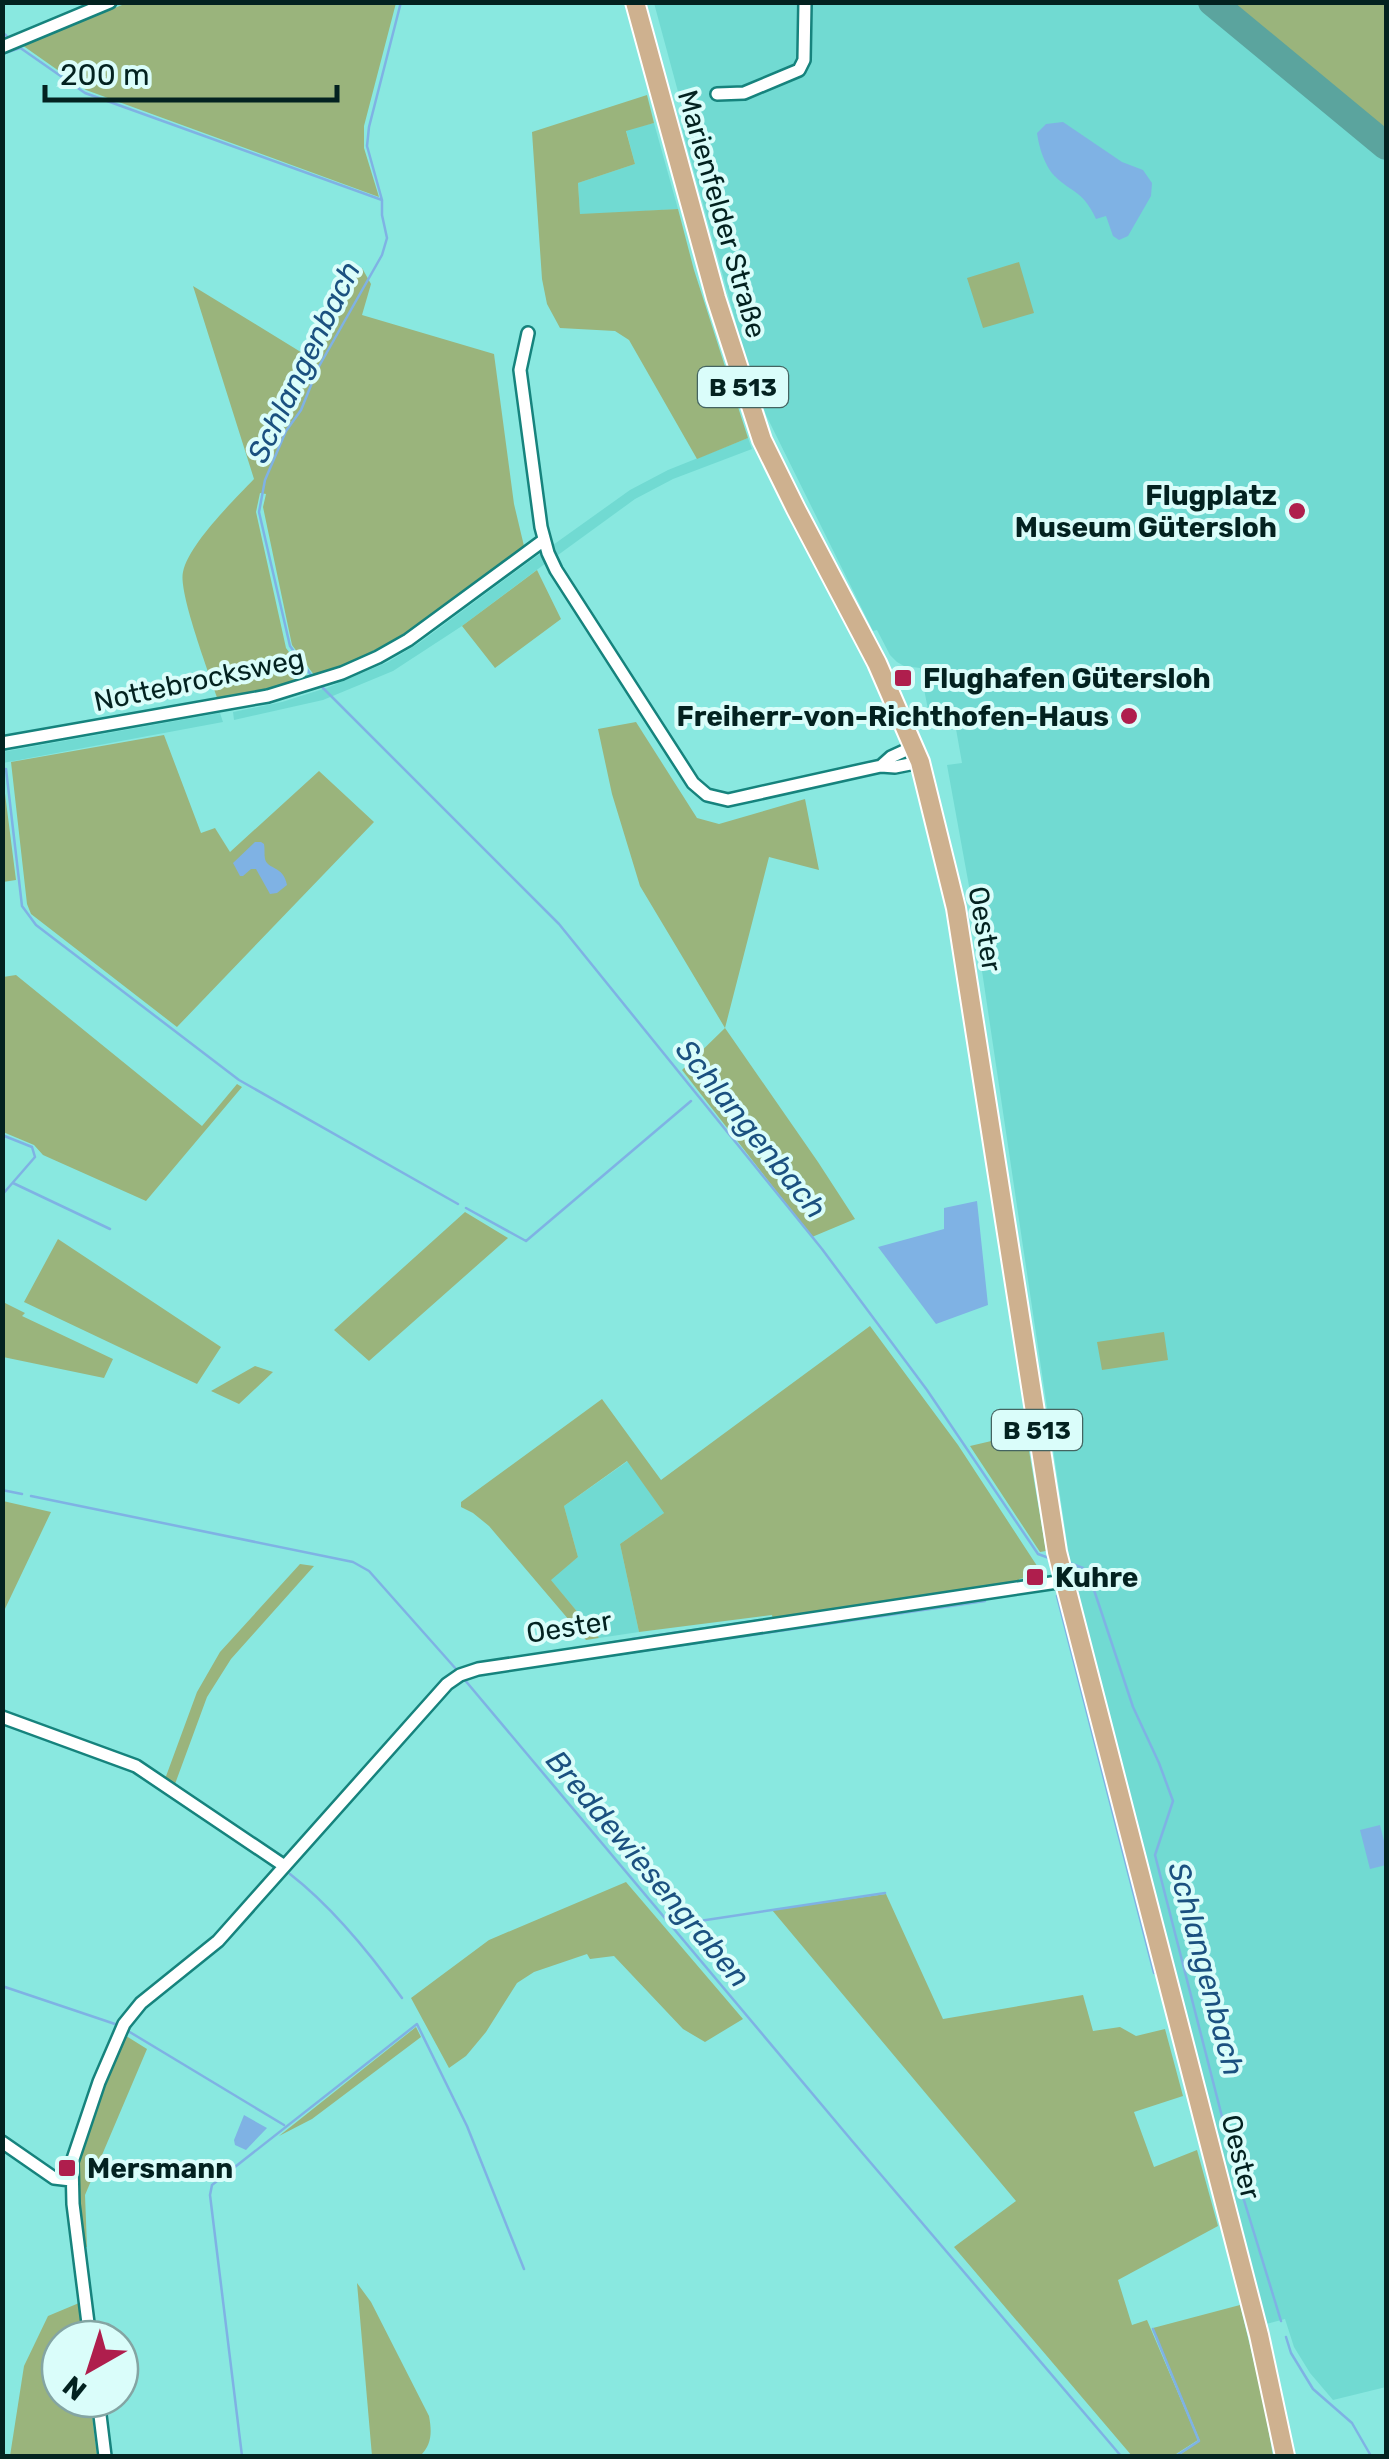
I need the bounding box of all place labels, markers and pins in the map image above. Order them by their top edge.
place label: Flugplatz Museum Gütersloh [1015,479,1277,544]
marker: Flugplatz Museum Gütersloh [1286,500,1308,522]
place label: Flughafen Gütersloh [923,662,1211,695]
marker: Flughafen Gütersloh [892,667,914,689]
place label: Freiherr-von-Richthofen-Haus [677,700,1109,733]
marker: Freiherr-von-Richthofen-Haus [1118,705,1140,727]
place label: Kuhre [1055,1561,1138,1594]
marker: Kuhre [1024,1566,1046,1588]
place label: Mersmann [87,2152,233,2185]
marker: Mersmann [56,2157,78,2179]

